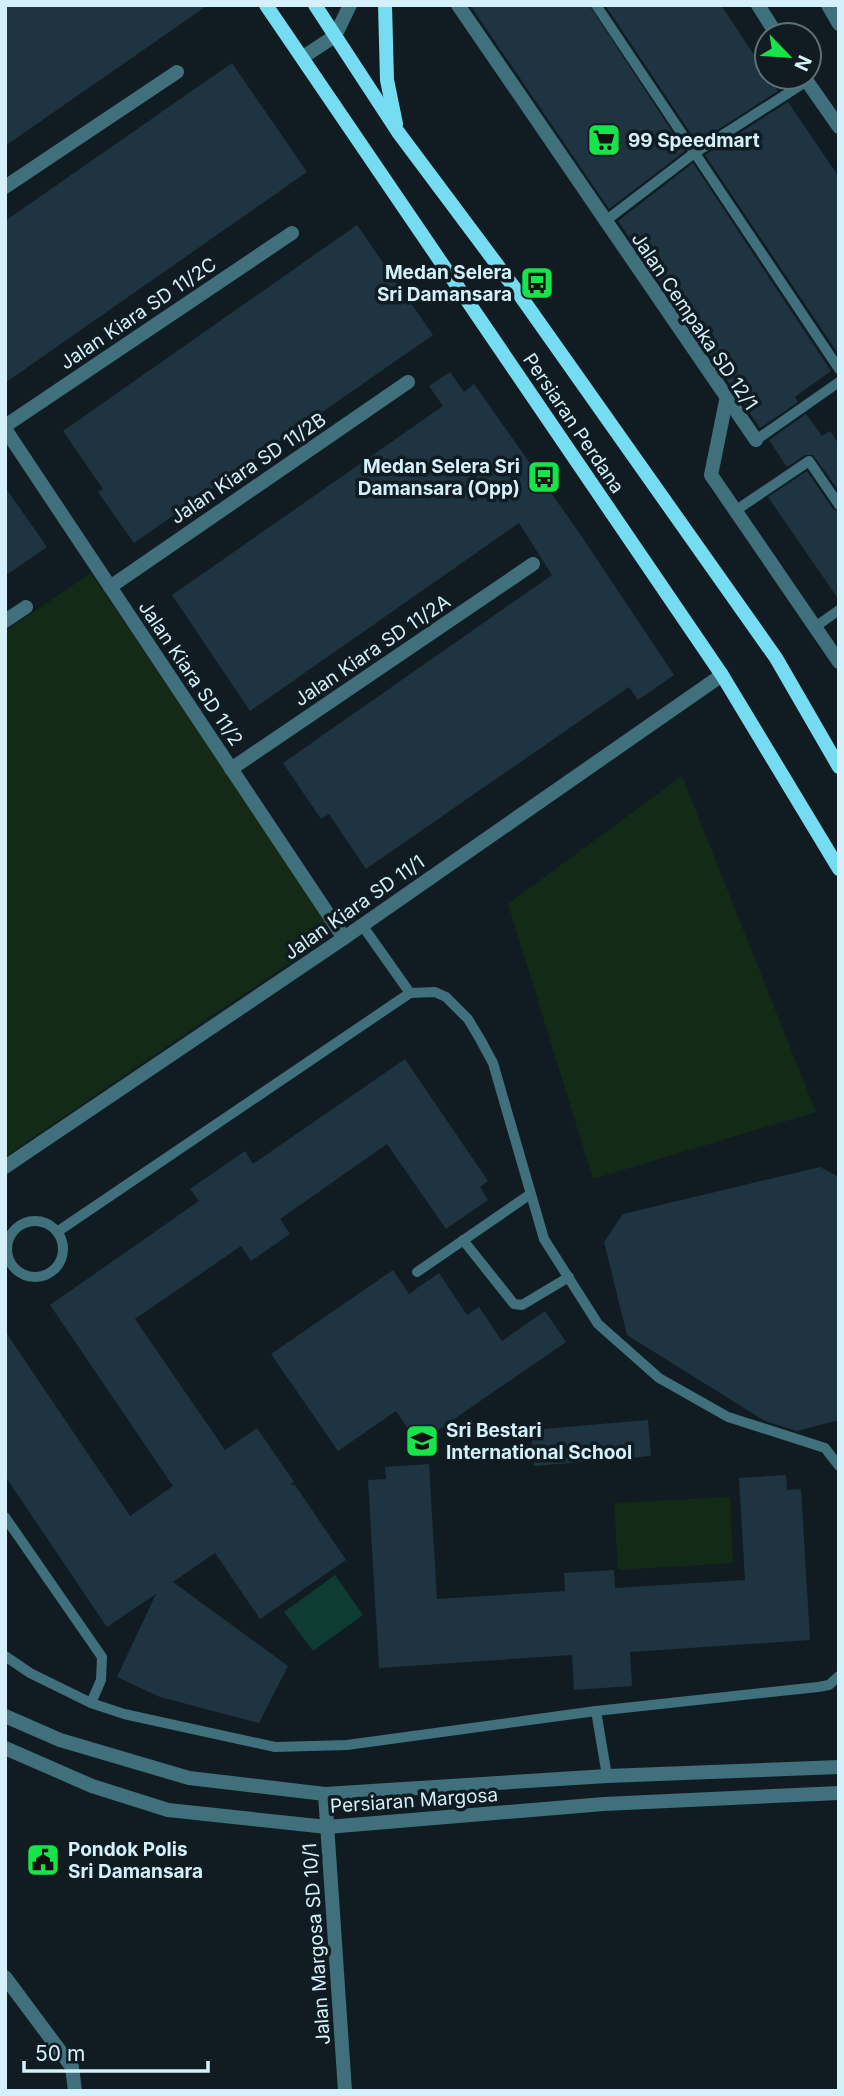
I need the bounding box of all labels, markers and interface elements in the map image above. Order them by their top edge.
north arrow [753,21,823,91]
text: N [789,52,816,74]
supermarket icon: 99 Speedmart [585,121,623,159]
place label: 99 Speedmart [628,129,760,152]
street label: Jalan Cempaka SD 12/1 [627,228,763,414]
street label: Jalan Kiara SD 11/2C [56,252,221,374]
place label: Medan Selera Sri Damansara [377,261,512,306]
bus stop icon: Medan Selera Sri Damansara [518,264,556,302]
street label: Persiaran Perdana [518,349,629,498]
street label: Jalan Kiara SD 11/2B [166,408,330,529]
place label: Medan Selera Sri Damansara (Opp) [358,455,520,500]
bus stop icon: Medan Selera Sri Damansara (Opp) [525,458,563,496]
street label: Jalan Kiara SD 11/2A [290,590,455,711]
street label: Jalan Kiara SD 11/2 [134,596,248,750]
street label: Jalan Kiara SD 11/1 [280,850,429,964]
place label: Sri Bestari International School [446,1419,632,1464]
school or university icon: Sri Bestari International School [403,1422,441,1460]
street label: Persiaran Margosa [329,1783,499,1818]
place label: Pondok Polis Sri Damansara [68,1838,203,1883]
public building icon: Pondok Polis Sri Damansara [24,1841,62,1879]
street label: Jalan Margosa SD 10/1 [298,1842,335,2046]
scale bar [24,2030,208,2074]
text: 50 m [35,2041,85,2066]

